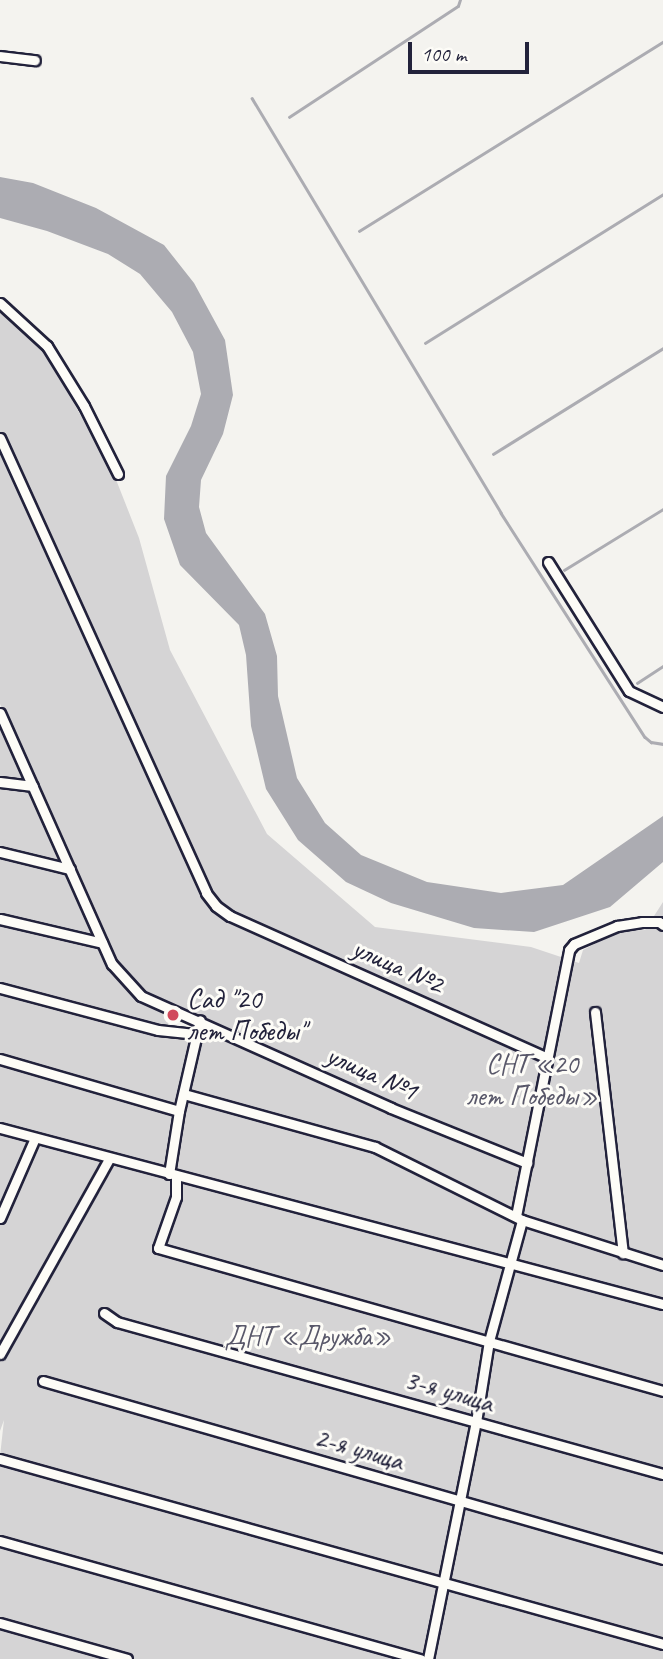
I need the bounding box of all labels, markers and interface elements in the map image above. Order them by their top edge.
scale bar [411,28,532,72]
text: 100 m [421,41,466,67]
street label: улица №2 [347,931,449,1001]
place label: Сад "20 лет Победы" [187,982,305,1048]
marker: Сад "20 лет Победы" [165,1007,181,1023]
street label: улица №1 [321,1038,423,1108]
park label: СНТ «20 лет Победы» [467,1047,597,1113]
park label: ДНТ «Дружба» [225,1319,391,1353]
street label: 3-я улица [400,1362,498,1420]
street label: 2-я улица [310,1420,408,1478]

